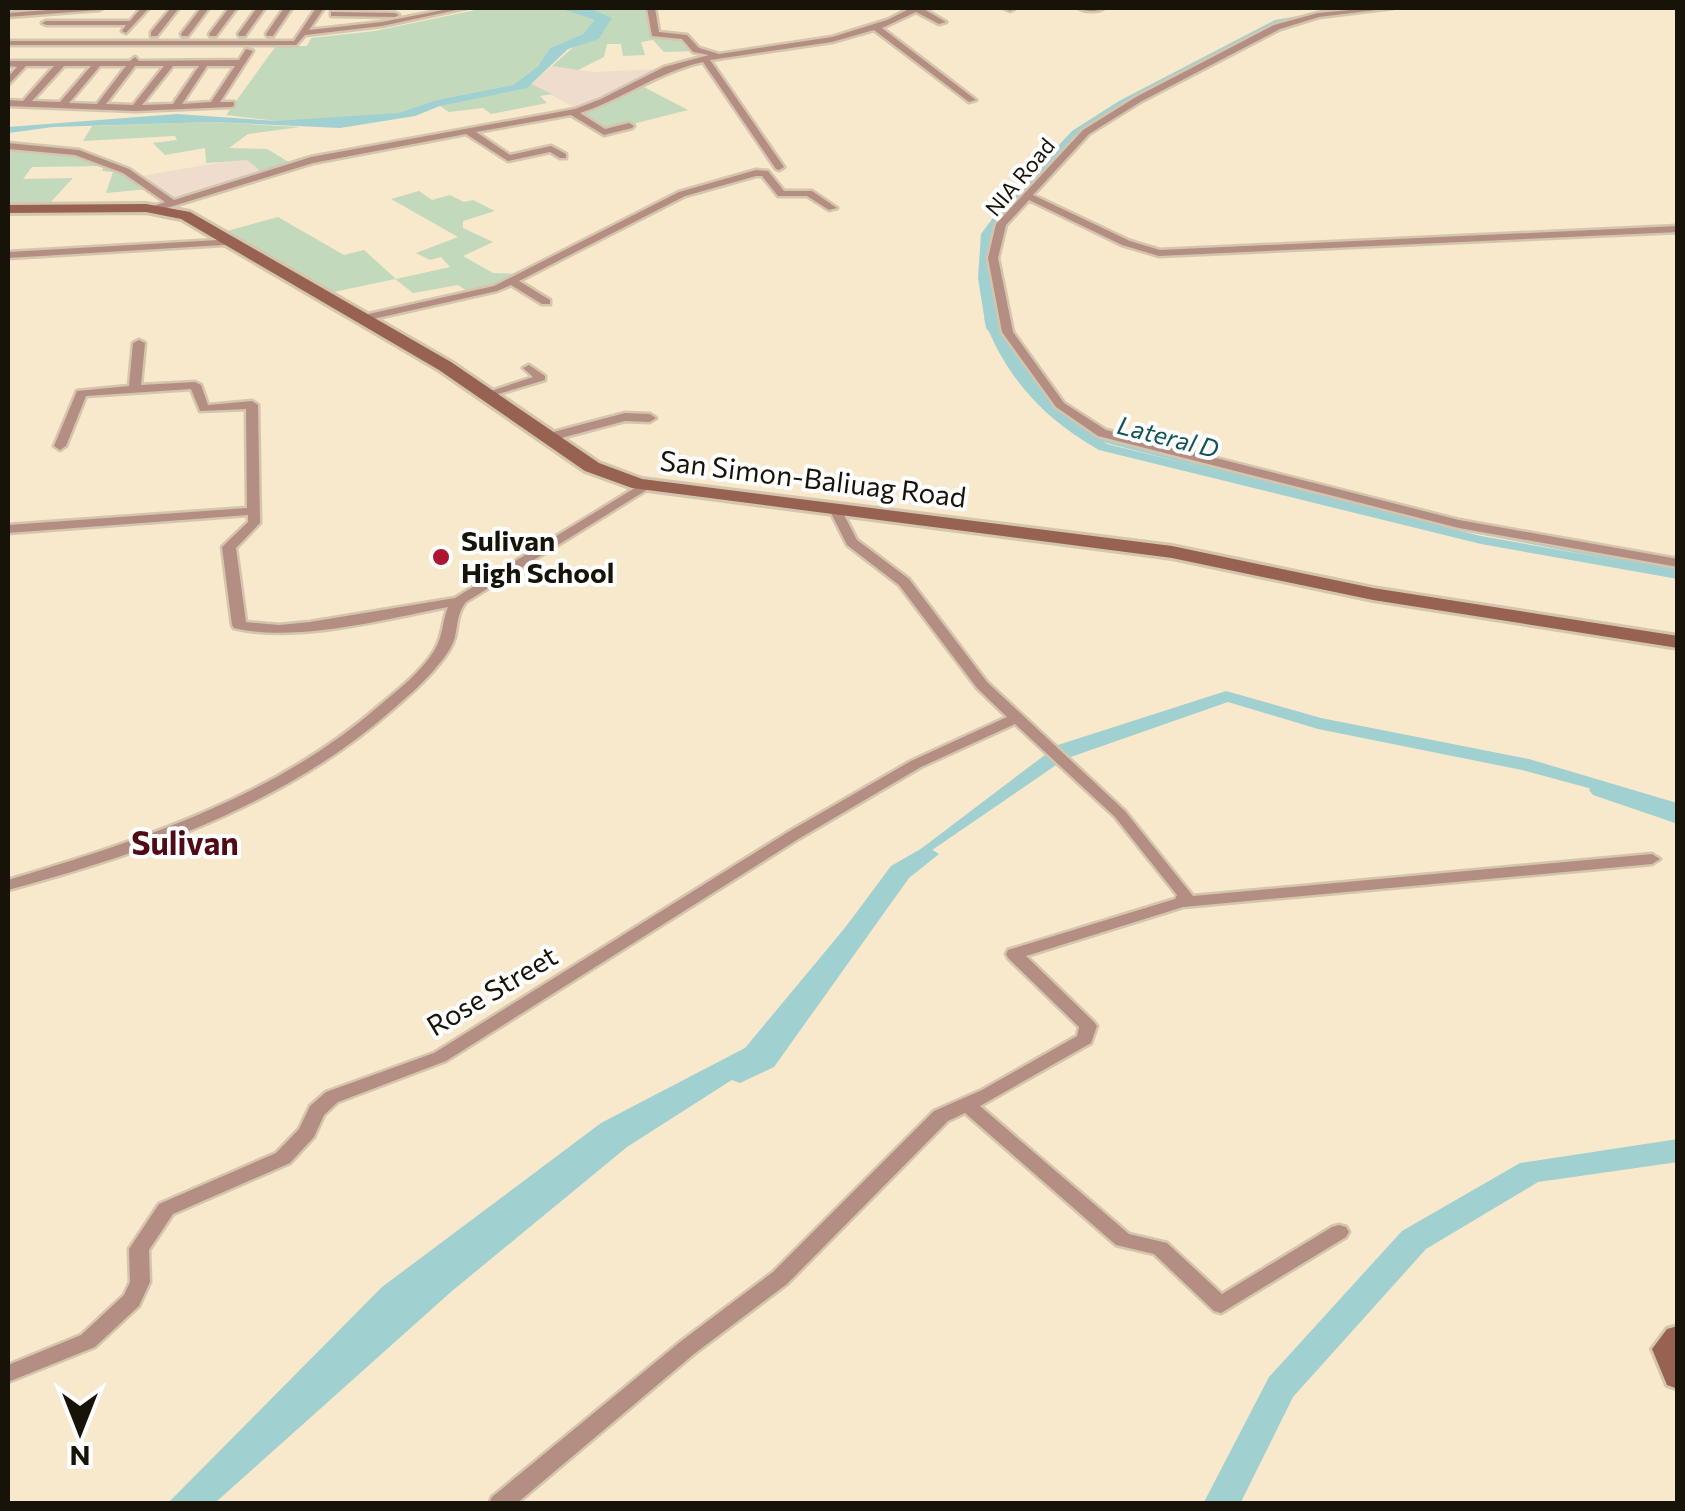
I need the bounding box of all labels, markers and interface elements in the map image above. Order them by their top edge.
street label: NIA Road [979,132,1060,221]
water label: Lateral D [1115,409,1222,463]
street label: San Simon-Baliuag Road [658,442,968,514]
place label: Sulivan High School [461,523,614,589]
marker: Sulivan High School [430,546,452,568]
district label: Sulivan [131,822,239,862]
street label: Rose Street [420,938,563,1042]
north arrow [30,1381,130,1481]
text: N [70,1440,91,1474]

